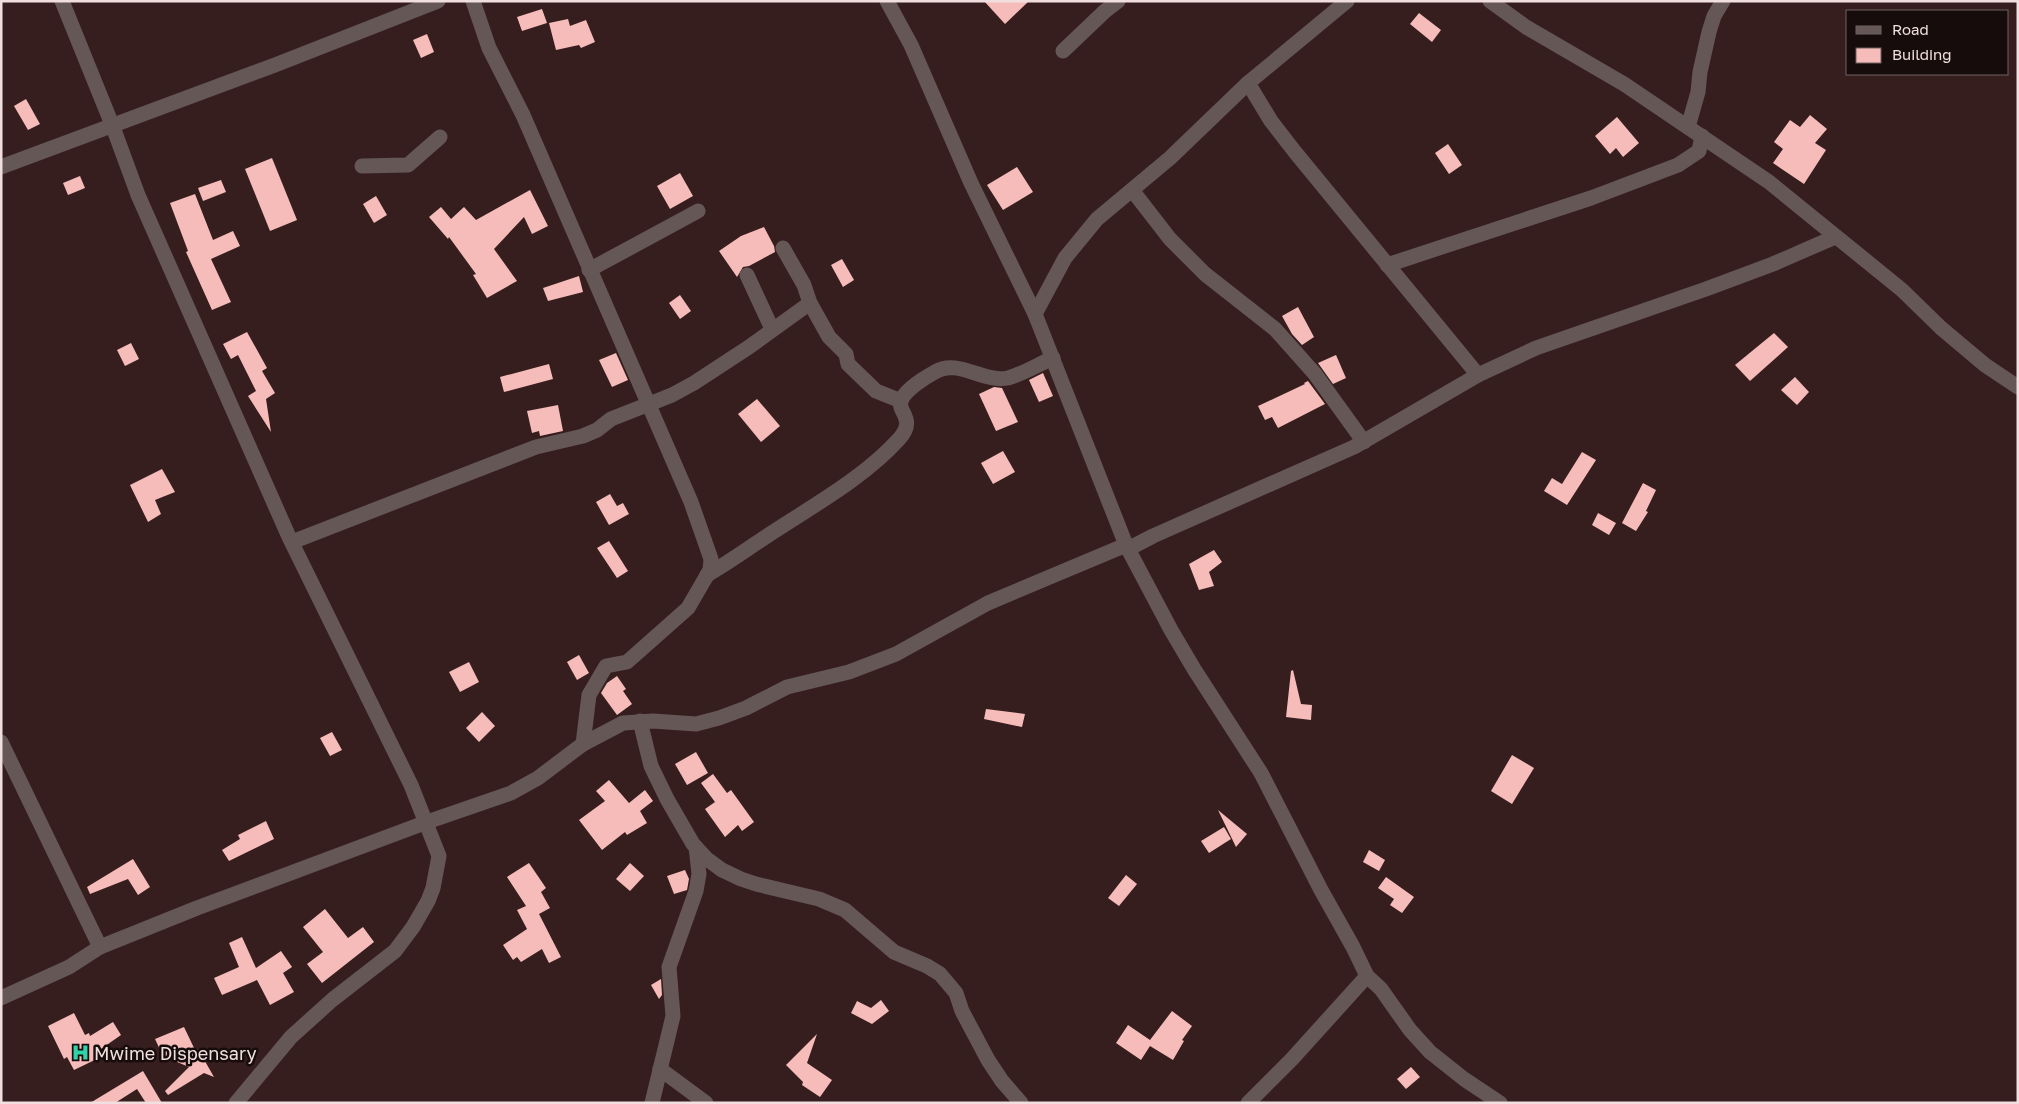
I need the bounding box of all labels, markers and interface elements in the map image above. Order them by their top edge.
legend [1846,10,2009,75]
text: Road [1892,20,1929,38]
text: Building [1892,45,1952,63]
place label: Mwime Dispensary [94,1042,257,1064]
hospital icon: Mwime Dispensary [70,1043,90,1063]

